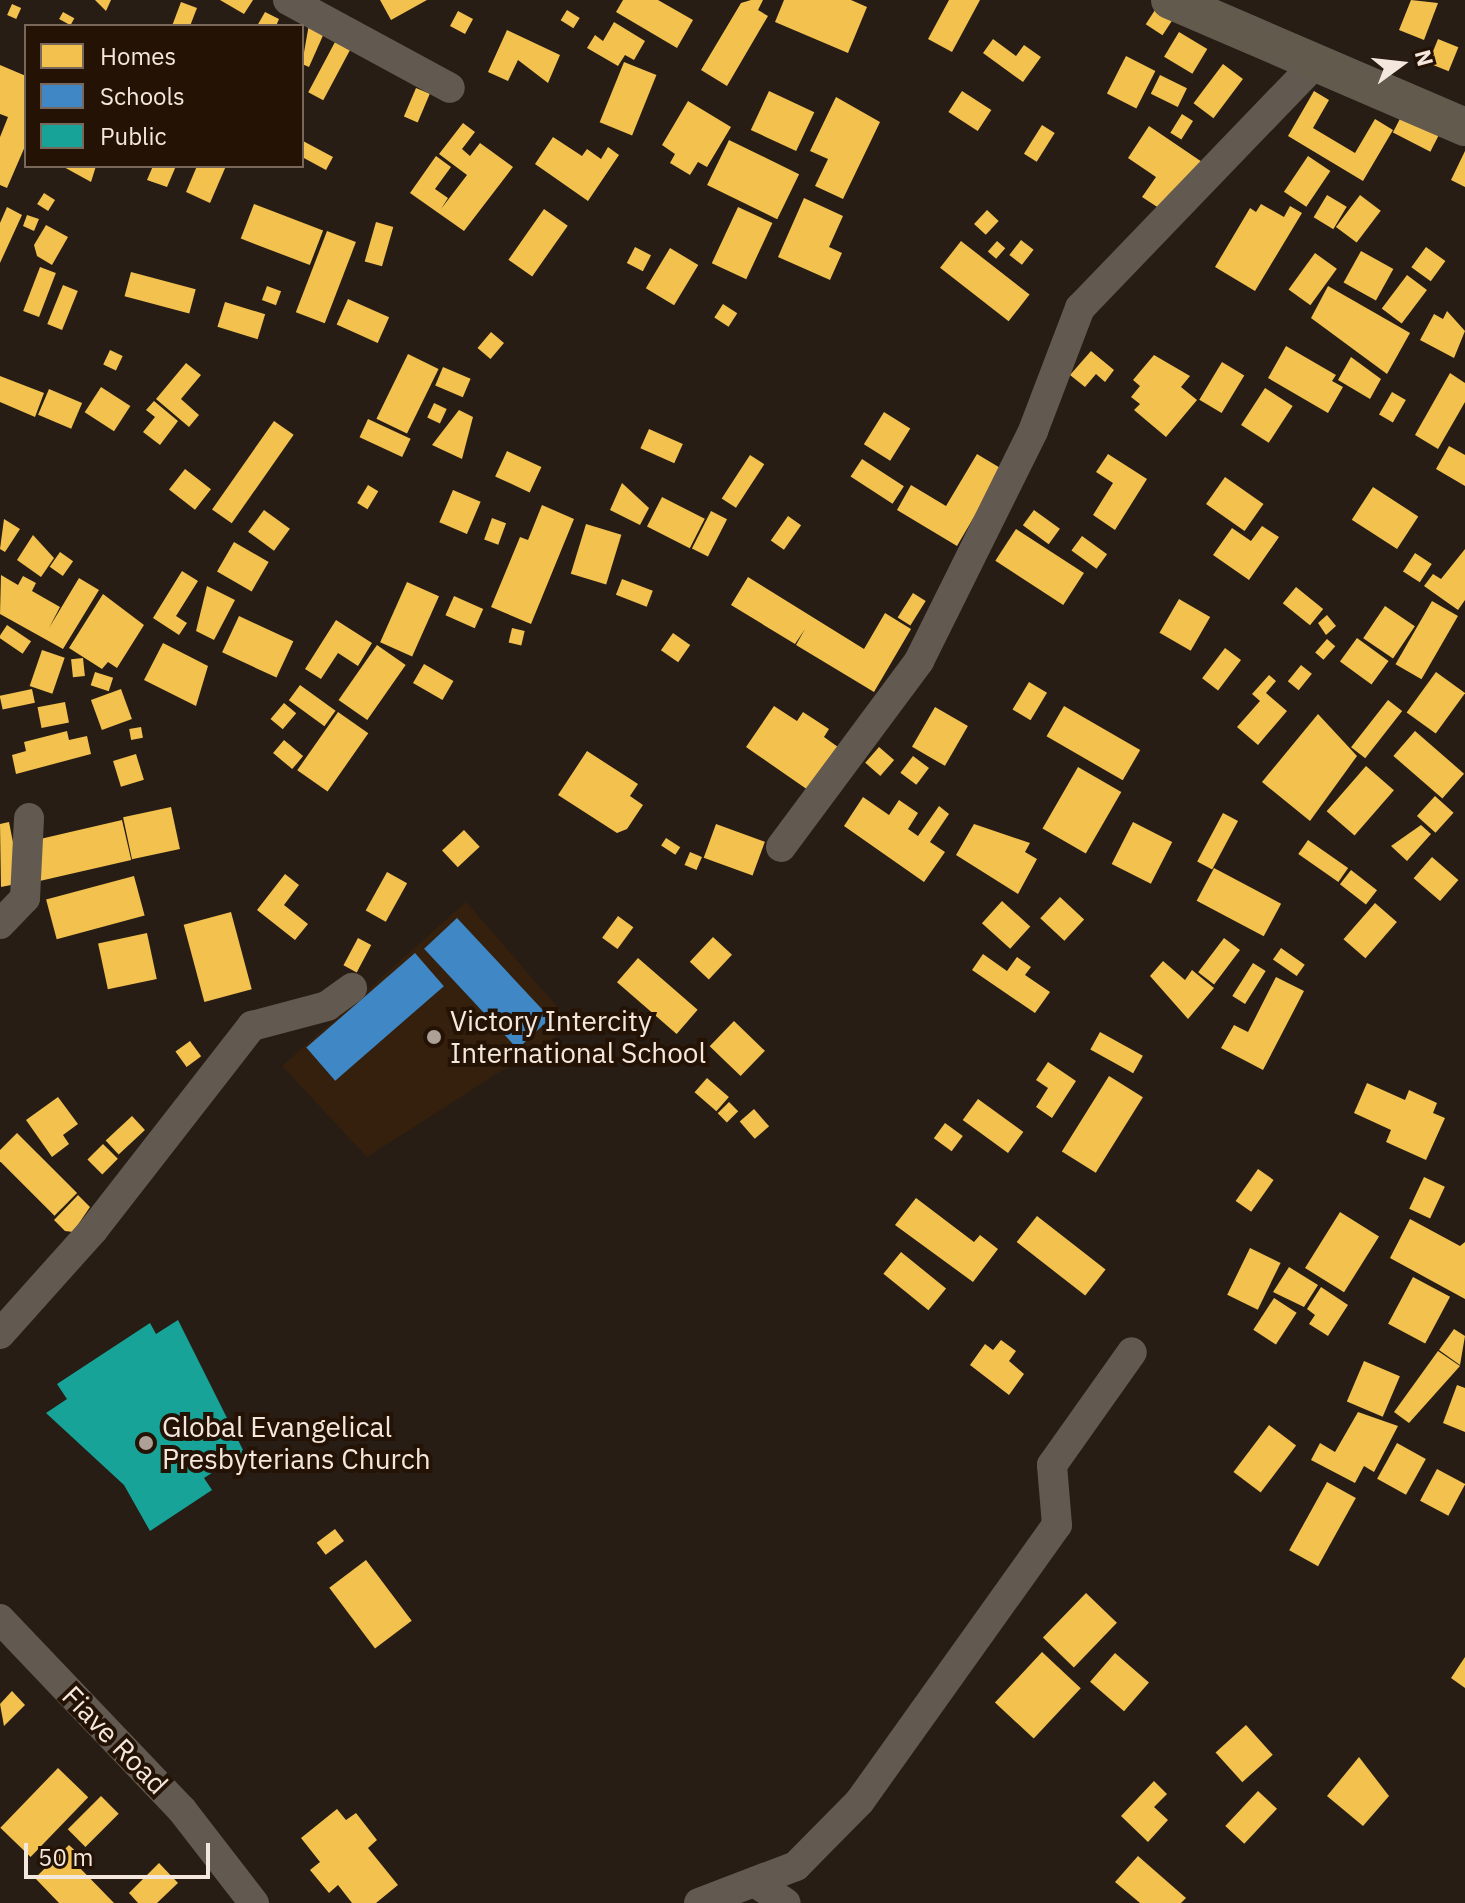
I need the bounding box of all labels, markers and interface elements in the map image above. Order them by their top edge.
legend [24,24,304,168]
north arrow [1361,24,1441,104]
text: Homes [100,40,176,72]
text: N [1409,46,1441,69]
text: Schools [100,80,185,112]
text: Public [100,120,167,152]
place label: Victory Intercity International School [450,1004,706,1070]
marker: Victory Intercity International School [425,1028,443,1046]
place label: Global Evangelical Presbyterians Church [162,1410,431,1476]
marker: Global Evangelical Presbyterians Church [137,1434,155,1452]
street label: Fiave Road [55,1679,175,1801]
scale bar [28,1827,214,1877]
text: 50 m [38,1841,93,1873]

